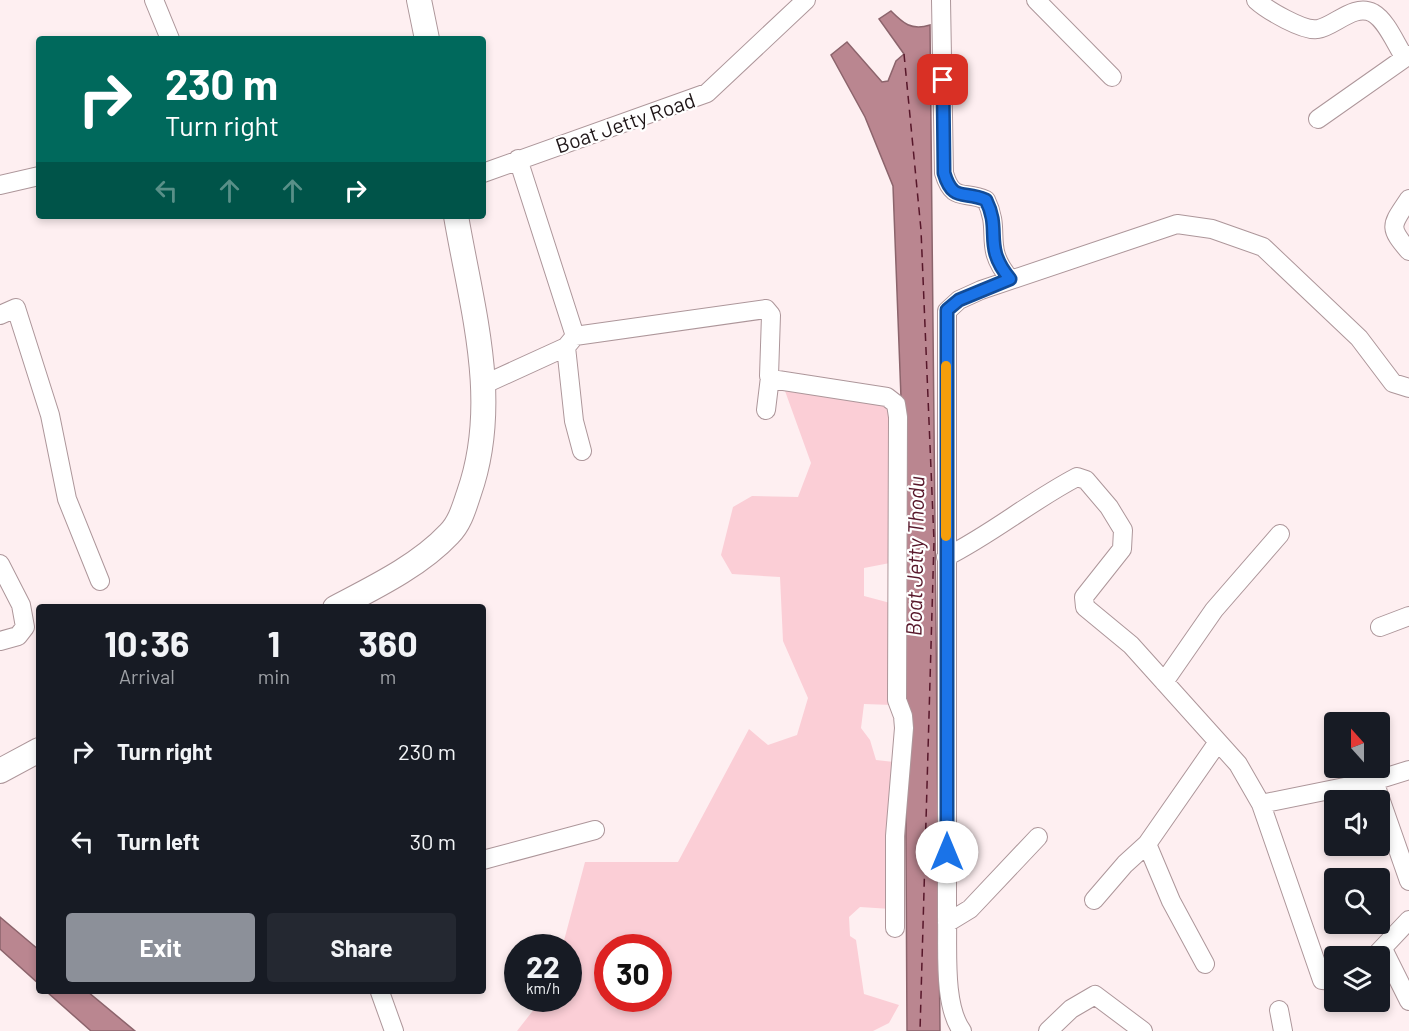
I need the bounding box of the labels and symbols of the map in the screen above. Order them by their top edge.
pin [917,54,968,105]
street label: Boat Jetty Road [552,86,698,158]
water label: Boat Jetty Thodu [900,476,928,636]
north arrow [1324,712,1390,778]
position arrow [915,820,979,884]
speed limit sign: 30 [594,934,672,1012]

